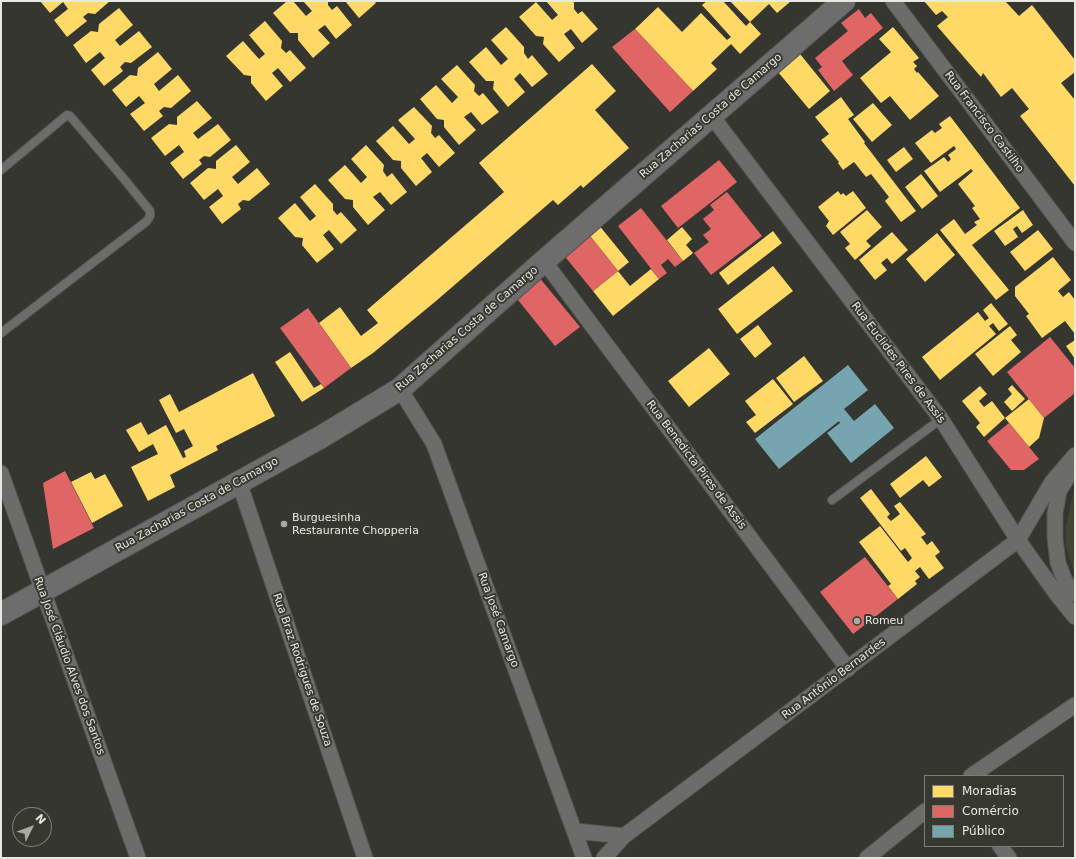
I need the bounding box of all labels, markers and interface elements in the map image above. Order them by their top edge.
street label: Rua Zacharias Costa de Camargo [637,51,785,181]
street label: Rua Francisco Castilho [942,69,1026,175]
street label: Rua Zacharias Costa de Camargo [393,264,541,394]
street label: Rua Euclides Pires de Assis [848,300,948,426]
street label: Rua Benedicta Pires de Assis [643,398,749,532]
street label: Rua Zacharias Costa de Camargo [113,455,281,555]
place label: Burguesinha Restaurante Chopperia [292,511,419,537]
marker: Burguesinha Restaurante Chopperia [279,519,289,529]
street label: Rua José Camargo [475,571,521,669]
street label: Rua José Cláudio Alves dos Santos [31,575,107,757]
street label: Rua Braz Rodrigues de Souza [270,592,334,748]
place label: Romeu [865,614,903,628]
marker: Romeu [852,616,862,626]
street label: Rua Antônio Bernardes [780,636,888,722]
legend [924,775,1064,847]
text: Moradias [962,784,1017,798]
text: Comércio [962,804,1019,818]
north arrow [12,807,52,847]
text: N [33,812,48,827]
text: Público [962,824,1005,838]

